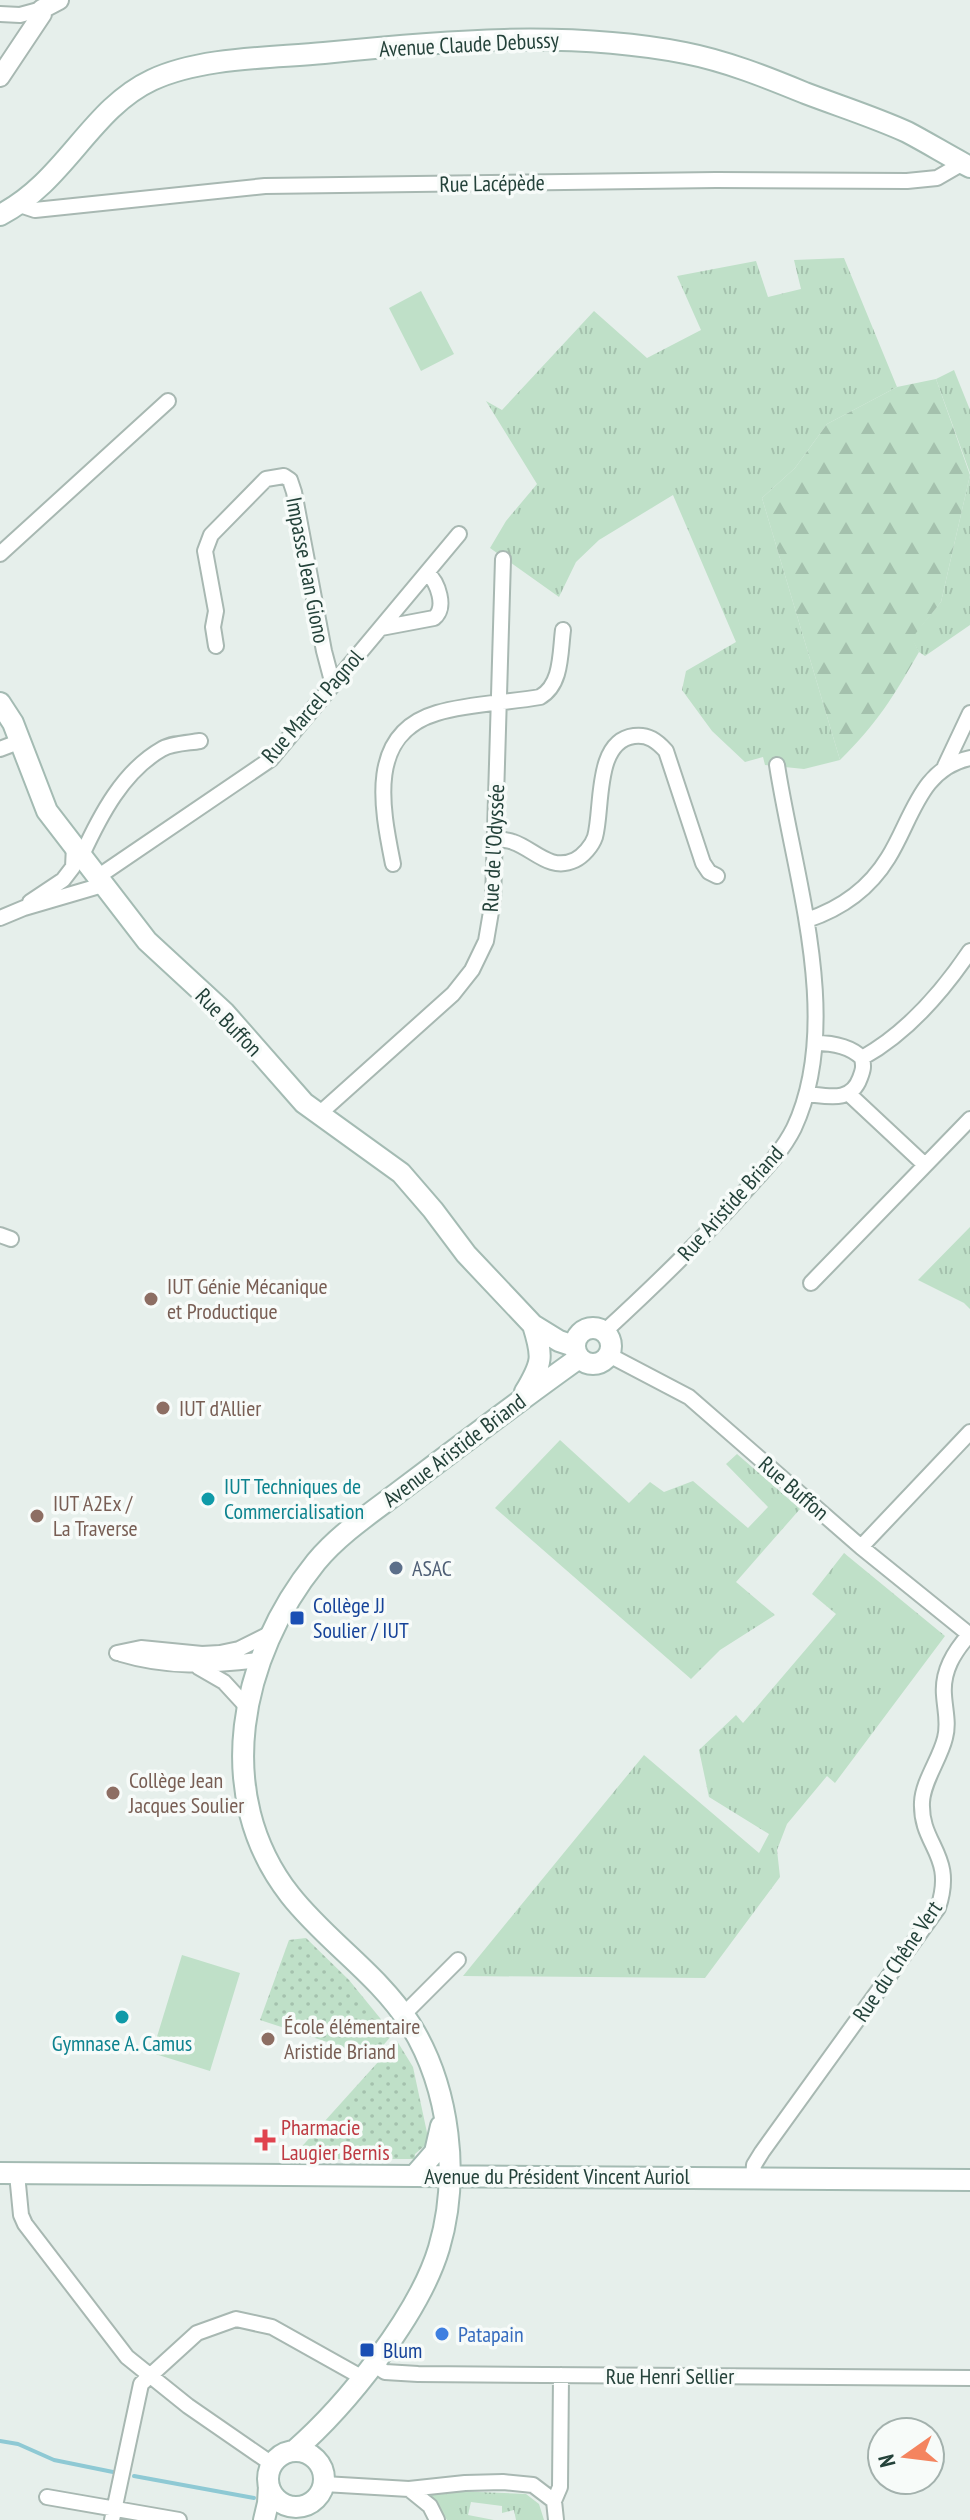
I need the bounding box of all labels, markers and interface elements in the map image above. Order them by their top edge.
street label: Avenue Claude Debussy [378,25,560,63]
street label: Rue Lacépède [439,168,545,198]
street label: Impasse Jean Giono [280,495,336,645]
street label: Rue Marcel Pagnol [255,643,369,768]
street label: Rue de l'Odyssée [476,783,510,913]
street label: Rue Buffon [190,982,268,1062]
street label: Rue Aristide Briand [671,1140,789,1266]
place label: IUT Génie Mécanique et Productique [167,1272,328,1325]
marker: IUT Génie Mécanique et Productique [142,1290,160,1308]
street label: Avenue Aristide Briand [377,1387,531,1513]
place label: IUT d'Allier [179,1394,261,1422]
marker: IUT d'Allier [154,1399,172,1417]
street label: Rue Buffon [753,1450,835,1526]
place label: IUT Techniques de Commercialisation [224,1472,364,1525]
place label: IUT A2Ex / La Traverse [53,1489,138,1542]
marker: IUT Techniques de Commercialisation [199,1490,217,1508]
marker: IUT A2Ex / La Traverse [28,1507,46,1525]
place label: ASAC [412,1554,452,1582]
marker: ASAC [387,1559,405,1577]
place label: Collège JJ Soulier / IUT [313,1591,409,1644]
marker: Collège JJ Soulier / IUT [288,1609,306,1627]
place label: Collège Jean Jacques Soulier [128,1766,244,1819]
marker: Collège Jean Jacques Soulier [104,1784,122,1802]
street label: Rue du Chêne Vert [846,1895,948,2027]
marker: Gymnase A. Camus [113,2008,131,2026]
place label: École élémentaire Aristide Briand [284,2012,420,2065]
place label: Gymnase A. Camus [52,2029,192,2057]
marker: École élémentaire Aristide Briand [259,2030,277,2048]
place label: Pharmacie Laugier Bernis [281,2113,390,2166]
marker: Pharmacie Laugier Bernis [256,2131,274,2149]
street label: Avenue du Président Vincent Auriol [424,2162,691,2190]
place label: Patapain [458,2320,524,2348]
marker: Patapain [433,2325,451,2343]
place label: Blum [383,2336,422,2364]
marker: Blum [358,2341,376,2359]
street label: Rue Henri Sellier [606,2362,734,2390]
north arrow [866,2416,946,2496]
text: N [872,2452,902,2470]

